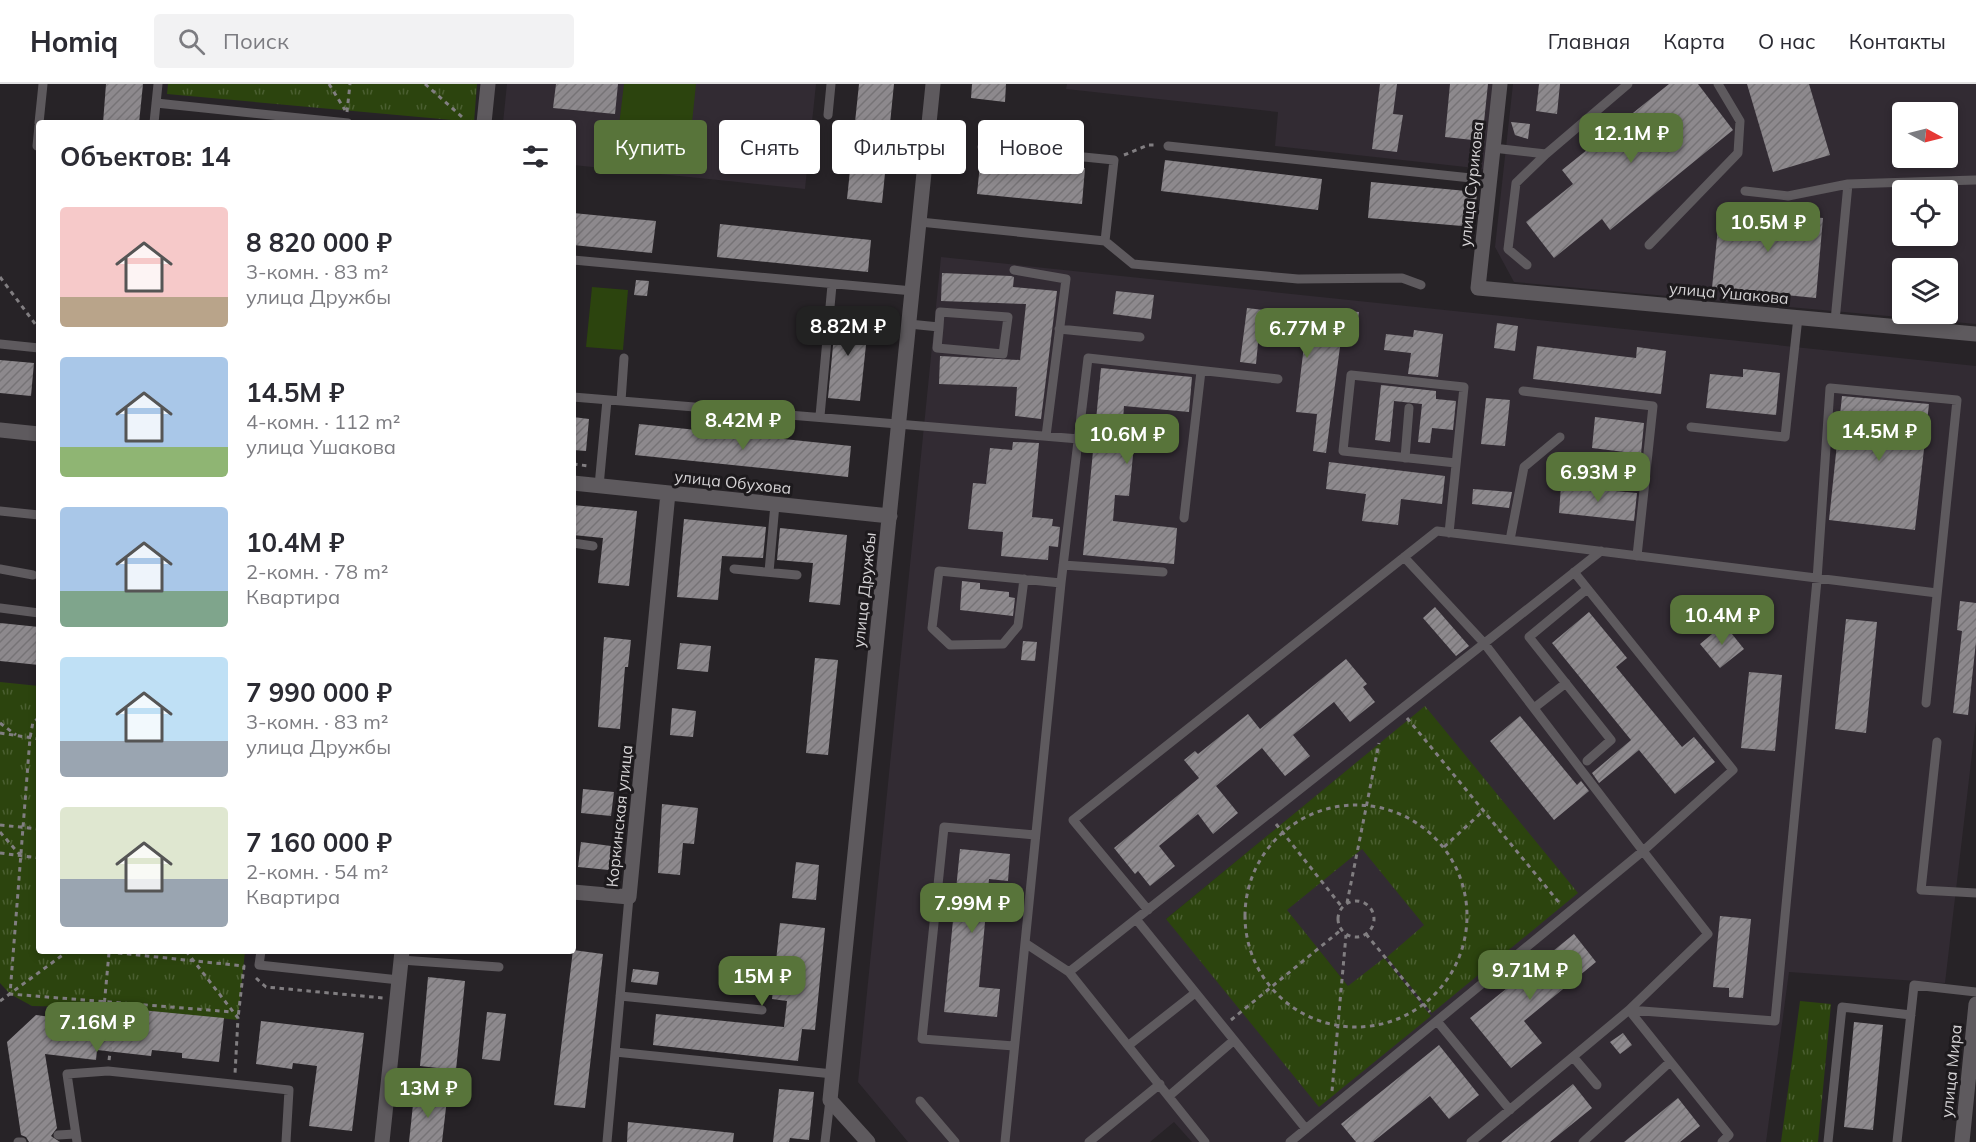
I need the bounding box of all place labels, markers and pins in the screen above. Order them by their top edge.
pin: 12.1M ₽ [1576,113,1686,164]
pin: 10.5M ₽ [1713,202,1823,253]
pin: 8.82M ₽ [793,306,903,357]
pin: 6.77M ₽ [1252,308,1362,359]
pin: 8.42M ₽ [688,400,798,451]
pin: 14.5M ₽ [1824,411,1934,462]
pin: 10.6M ₽ [1072,414,1182,465]
pin: 6.93M ₽ [1543,452,1653,503]
pin: 10.4M ₽ [1667,595,1777,646]
pin: 7.99M ₽ [917,883,1027,934]
pin: 9.71M ₽ [1475,950,1585,1001]
pin: 15M ₽ [720,956,804,1007]
pin: 7.16M ₽ [42,1002,152,1053]
pin: 13M ₽ [386,1068,470,1119]

